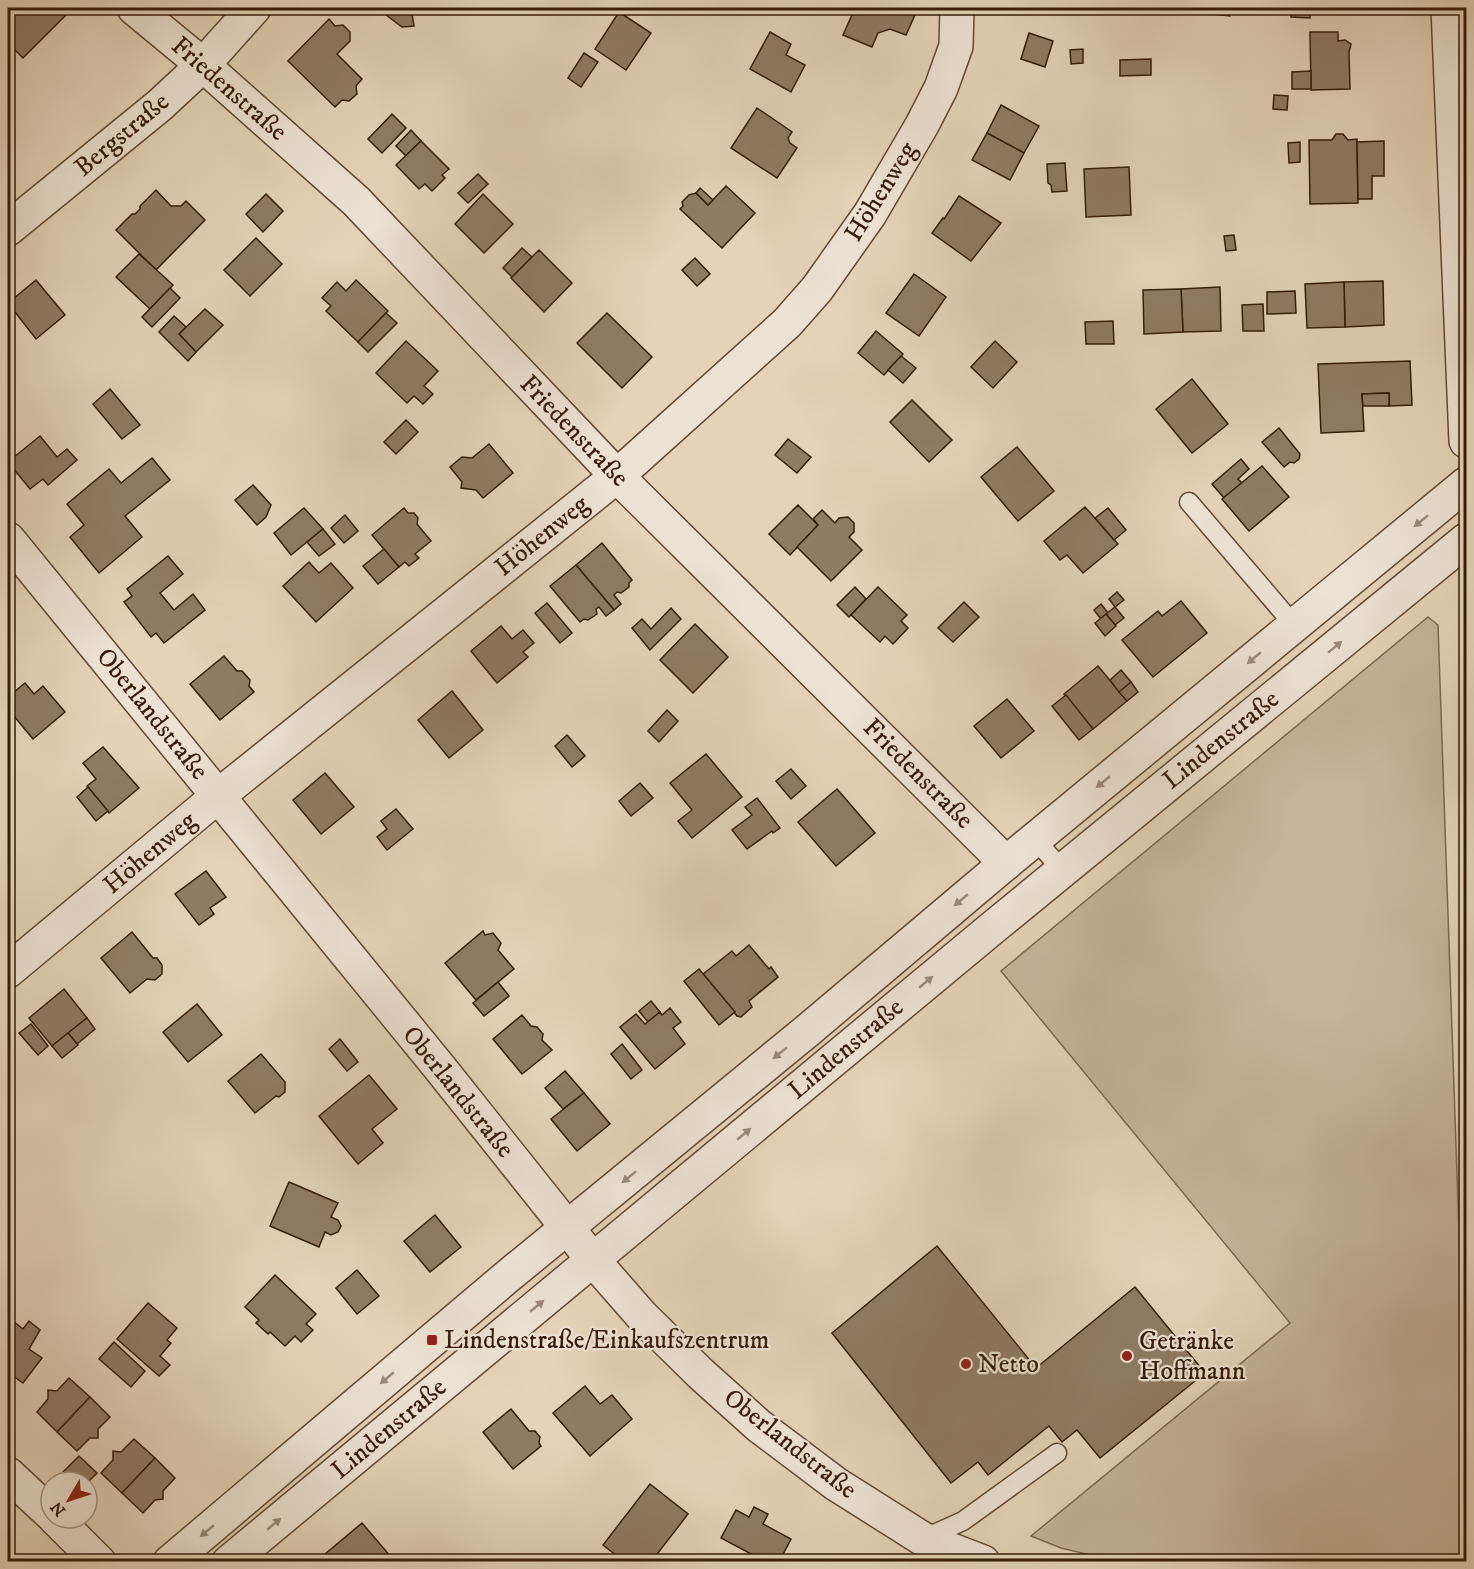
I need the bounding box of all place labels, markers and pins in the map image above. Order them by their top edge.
place label: Lindenstraße/Einkaufszentrum [444,1324,769,1357]
place label: Getränke Hoffmann [1139,1325,1246,1388]
marker: Lindenstraße/Einkaufszentrum [425,1333,439,1347]
place label: Netto [978,1348,1039,1381]
marker: Getränke Hoffmann [1120,1349,1134,1363]
marker: Netto [959,1357,973,1371]

